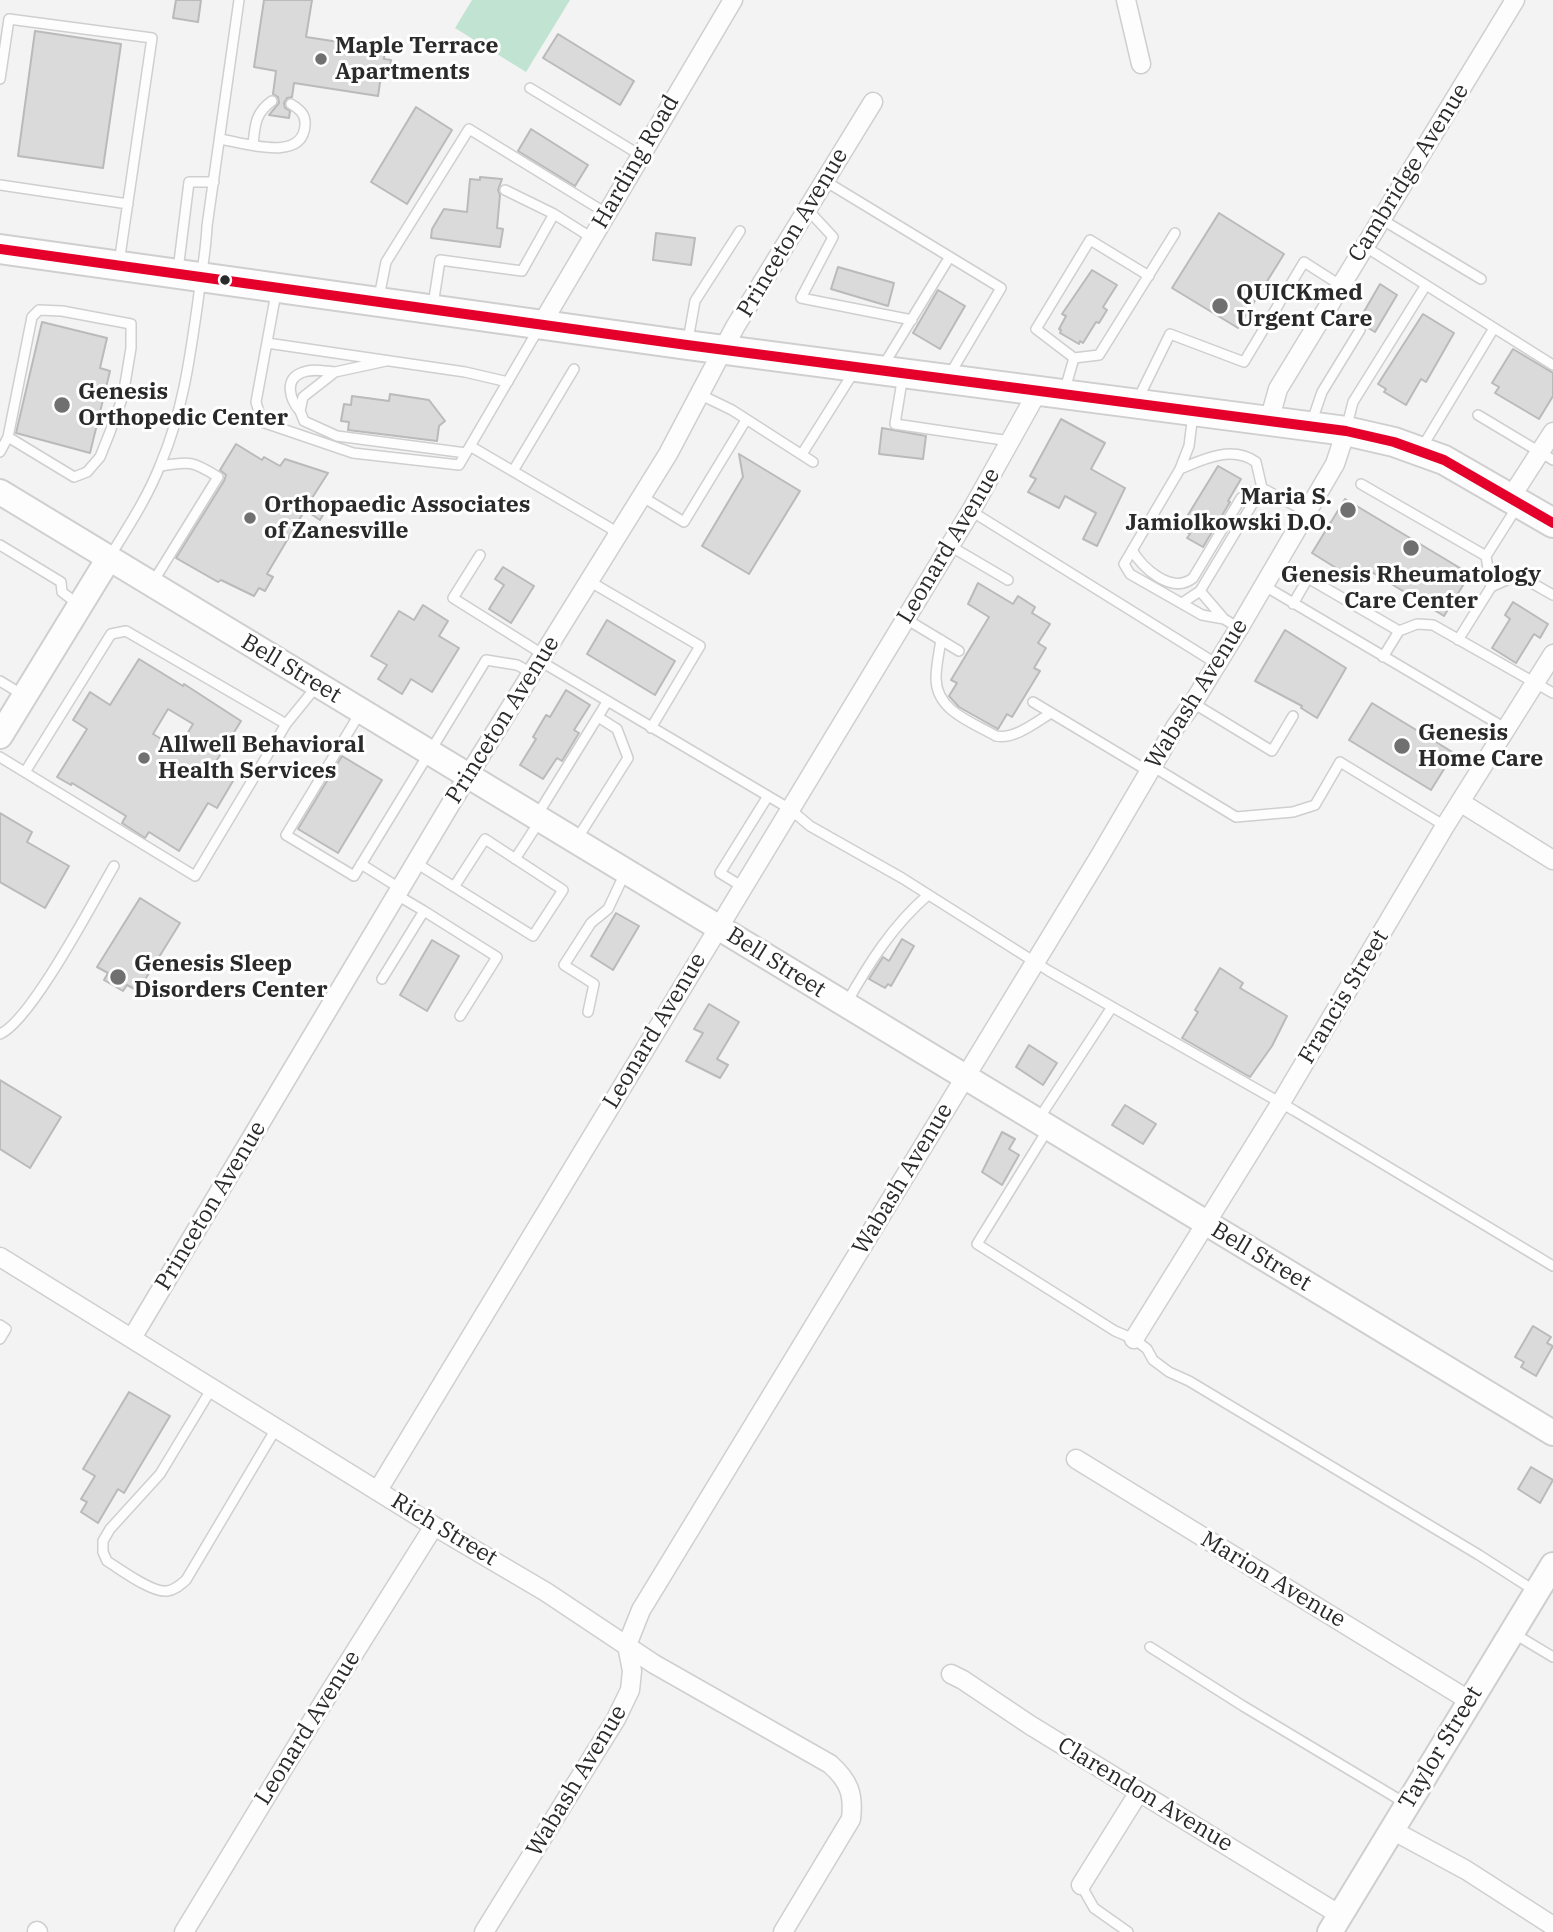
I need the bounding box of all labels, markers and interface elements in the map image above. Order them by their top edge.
place label: Maple Terrace Apartments [335,32,498,86]
marker: Maple Terrace Apartments [313,51,329,67]
street label: Cambridge Avenue [1343,79,1475,267]
street label: Harding Road [587,90,685,234]
street label: Princeton Avenue [732,144,854,322]
unlabelled marker [218,273,232,287]
place label: QUICKmed Urgent Care [1236,279,1373,333]
marker: QUICKmed Urgent Care [1210,296,1230,316]
place label: Genesis Orthopedic Center [78,378,288,432]
marker: Genesis Orthopedic Center [52,395,72,415]
street label: Leonard Avenue [892,463,1006,629]
place label: Maria S. Jamiolkowski D.O. [1125,483,1332,537]
place label: Orthopaedic Associates of Zanesville [264,491,530,545]
marker: Maria S. Jamiolkowski D.O. [1338,500,1358,520]
marker: Orthopaedic Associates of Zanesville [242,510,258,526]
marker: Genesis Rheumatology Care Center [1401,538,1421,558]
place label: Genesis Rheumatology Care Center [1281,561,1541,615]
street label: Wabash Avenue [1140,614,1254,774]
street label: Bell Street [236,628,346,710]
street label: Princeton Avenue [440,631,566,809]
place label: Genesis Home Care [1418,719,1543,773]
place label: Allwell Behavioral Health Services [158,731,365,785]
marker: Genesis Home Care [1392,736,1412,756]
marker: Allwell Behavioral Health Services [136,750,152,766]
street label: Bell Street [721,922,831,1004]
street label: Francis Street [1293,925,1395,1069]
street label: Leonard Avenue [598,948,712,1114]
place label: Genesis Sleep Disorders Center [134,950,328,1004]
marker: Genesis Sleep Disorders Center [108,967,128,987]
street label: Wabash Avenue [847,1098,959,1260]
street label: Princeton Avenue [150,1117,272,1295]
street label: Bell Street [1206,1216,1316,1298]
street label: Rich Street [386,1488,502,1572]
street label: Marion Avenue [1196,1526,1350,1634]
street label: Leonard Avenue [250,1646,366,1810]
street label: Taylor Street [1393,1681,1489,1815]
street label: Wabash Avenue [521,1700,633,1862]
street label: Clarendon Avenue [1052,1732,1238,1858]

